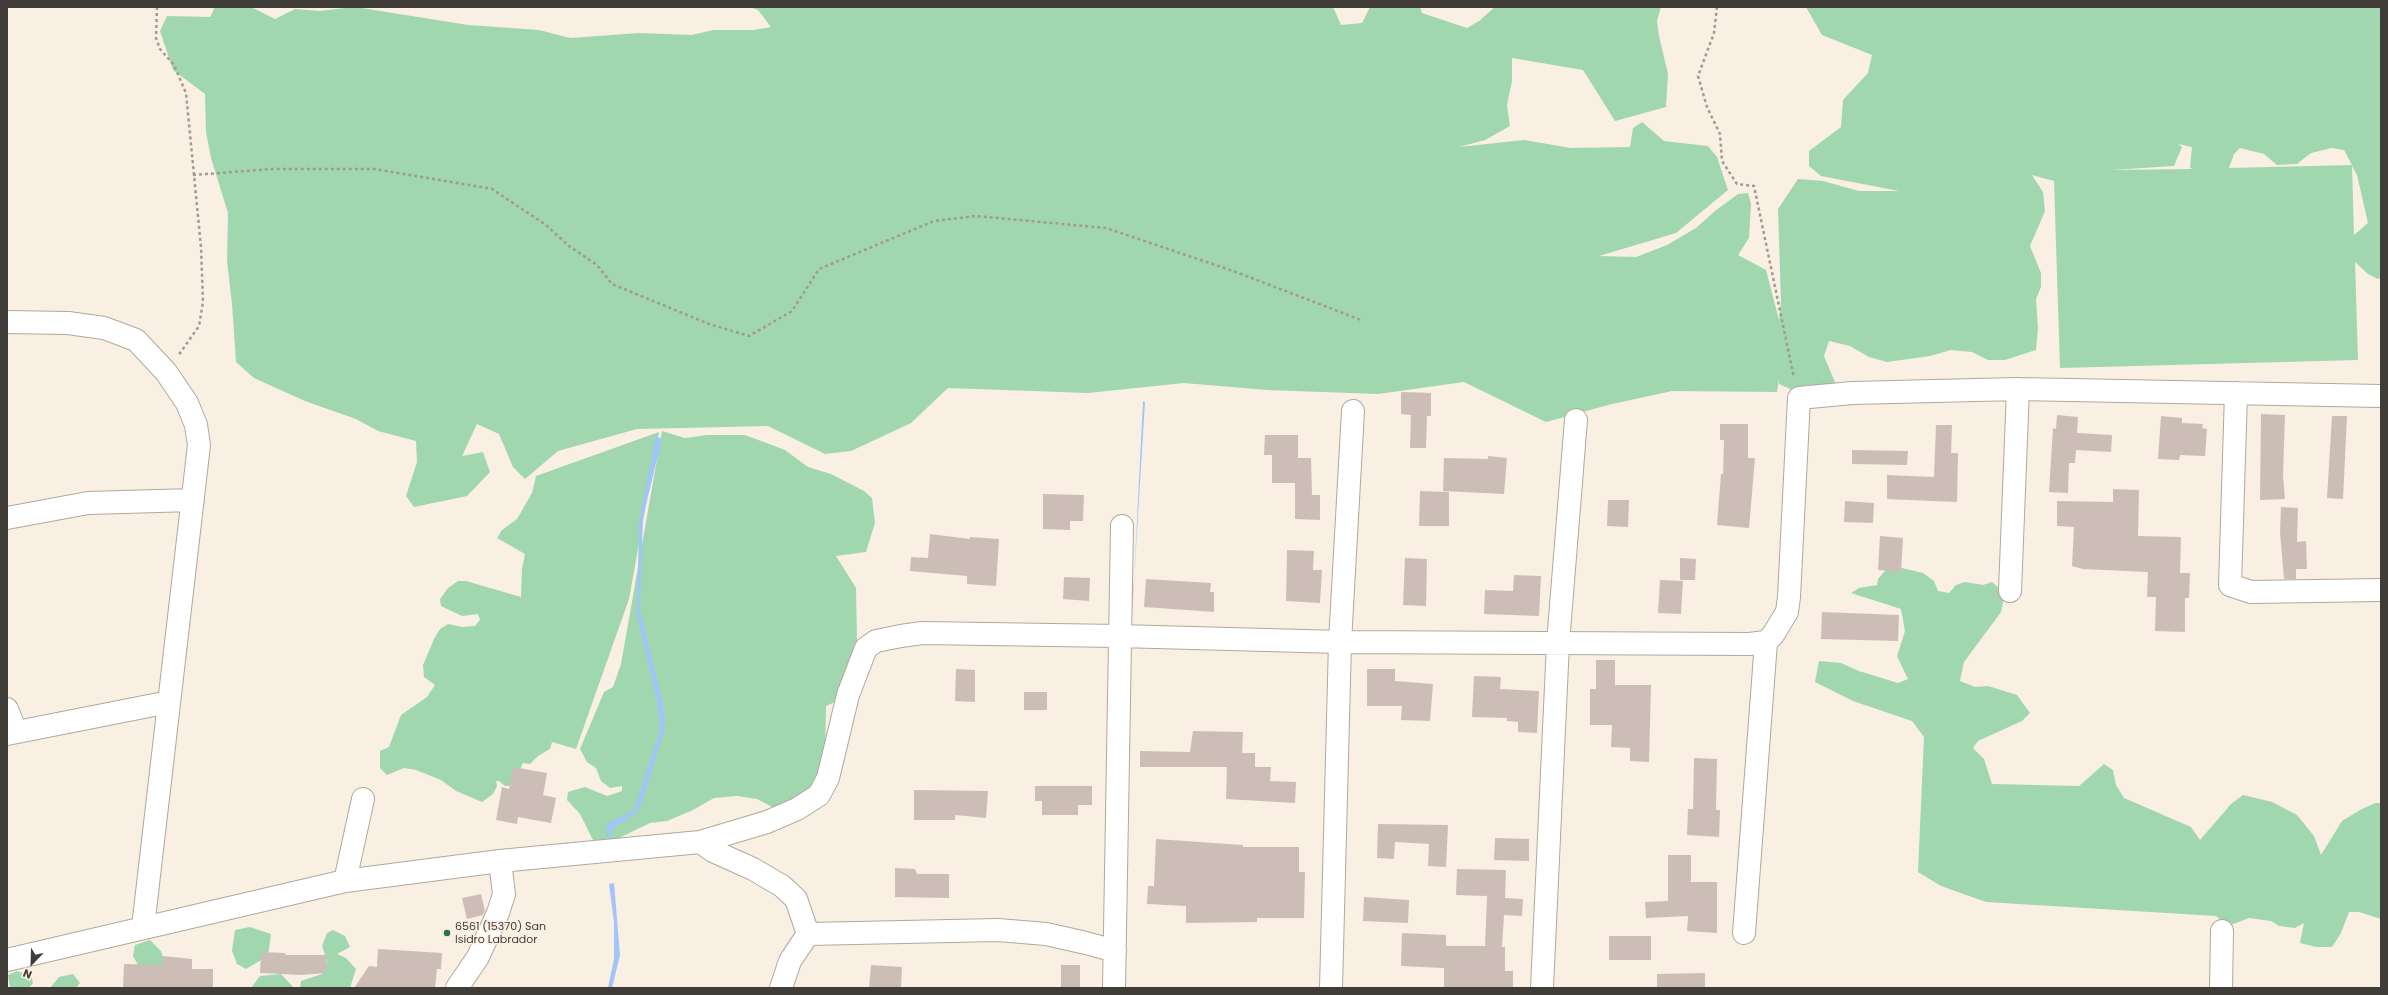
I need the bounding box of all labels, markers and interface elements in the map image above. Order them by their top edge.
place label: 6561 (15370) San Isidro Labrador [455,920,546,946]
marker: 6561 (15370) San Isidro Labrador [442,928,452,938]
north arrow [12,943,52,983]
text: N [20,965,34,983]

